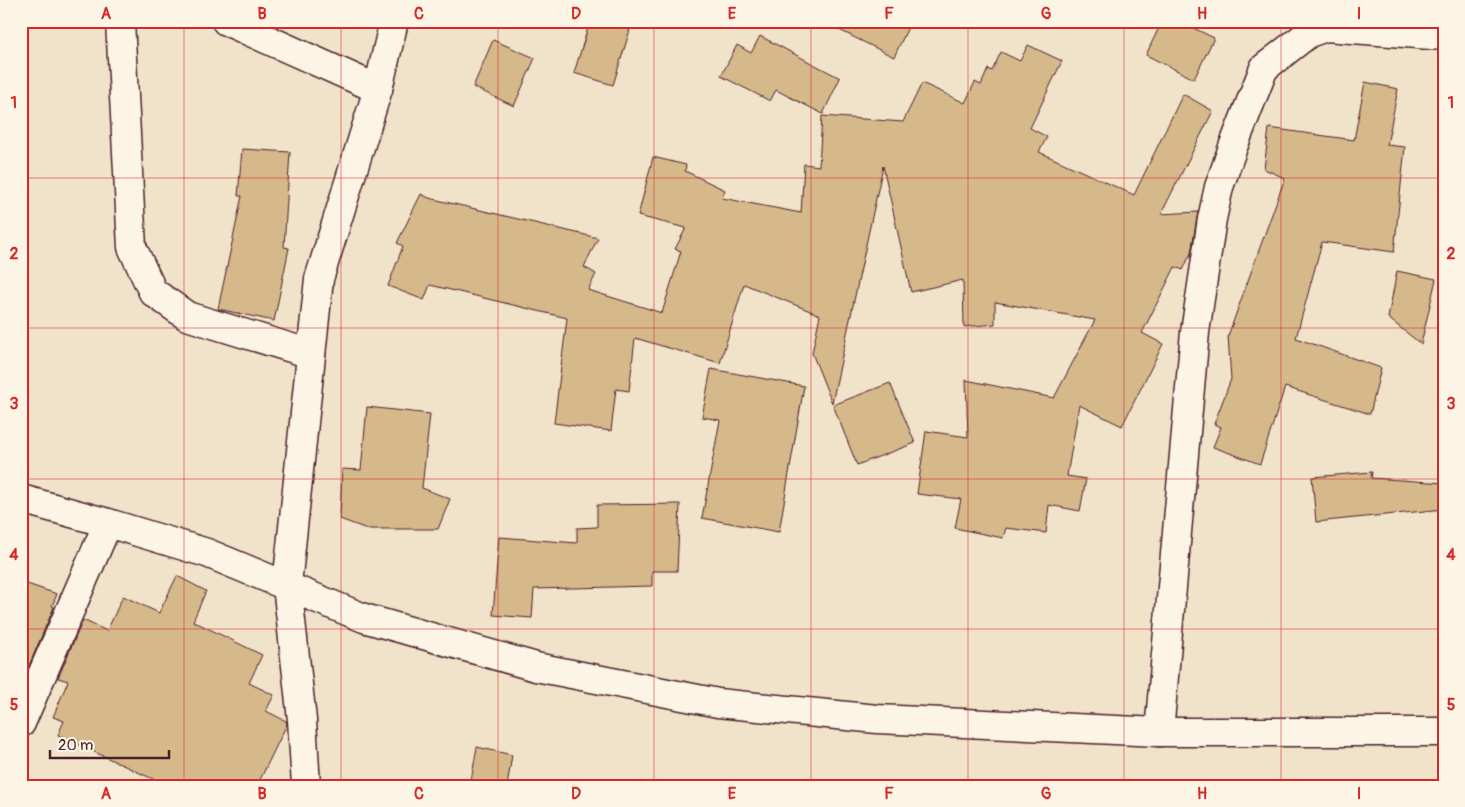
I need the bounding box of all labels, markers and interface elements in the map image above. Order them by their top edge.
text: A [101,4,112,24]
text: B [257,4,267,24]
text: C [414,4,424,24]
text: D [571,4,581,24]
text: E [728,4,737,24]
text: F [884,4,894,24]
text: G [1041,4,1052,24]
text: H [1197,4,1207,24]
text: I [1357,4,1361,24]
text: 1 [11,93,17,113]
text: 1 [1448,93,1454,113]
text: 2 [10,244,19,264]
text: 2 [1447,244,1456,264]
text: 3 [10,394,19,414]
text: 3 [1447,394,1456,414]
text: 4 [9,545,19,565]
text: 4 [1446,545,1456,565]
text: 5 [10,695,19,715]
text: 5 [1447,695,1456,715]
scale bar [50,727,169,759]
text: 20 m [58,736,93,755]
text: A [101,784,112,804]
text: B [257,784,267,804]
text: C [414,784,424,804]
text: D [571,784,581,804]
text: E [728,784,737,804]
text: F [884,784,894,804]
text: G [1041,784,1052,804]
text: H [1197,784,1207,804]
text: I [1357,784,1361,804]

